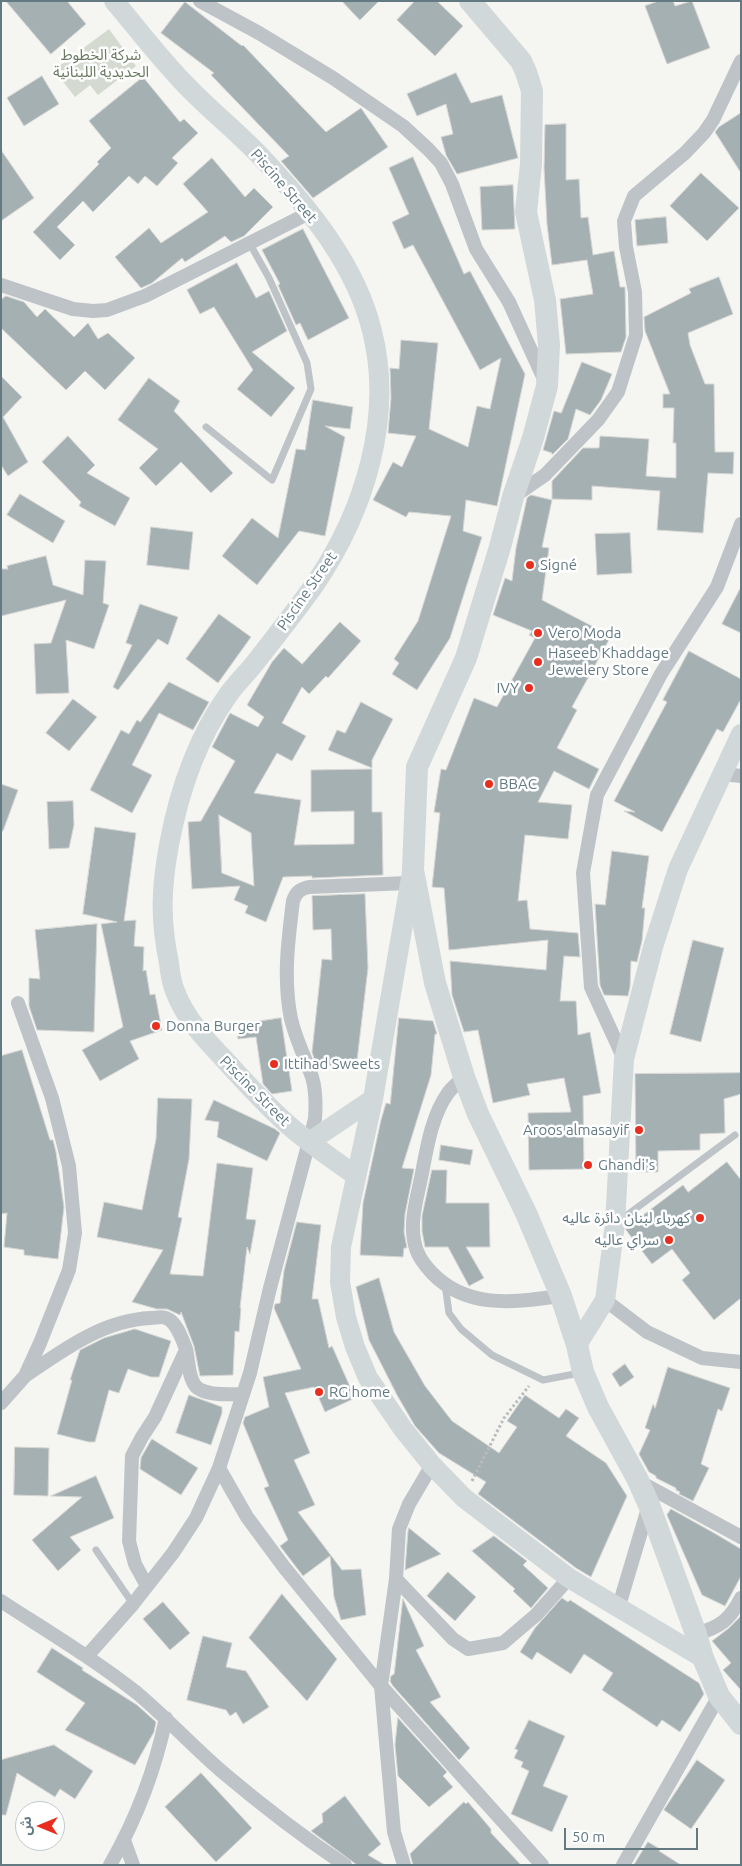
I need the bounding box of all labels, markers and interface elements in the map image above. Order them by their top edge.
park label: شركة الخطوط الحديدية اللبنانية [53,46,149,81]
street label: Piscine Street [247,145,321,227]
street label: Piscine Street [273,548,341,634]
place label: Signé [540,556,577,574]
marker: Signé [524,559,536,571]
place label: Vero Moda [548,624,621,642]
marker: Vero Moda [532,627,544,639]
place label: Haseeb Khaddage Jewelery Store [548,644,669,679]
marker: Haseeb Khaddage Jewelery Store [532,656,544,668]
place label: IVY [496,679,519,697]
marker: IVY [523,682,535,694]
place label: BBAC [499,775,537,793]
marker: BBAC [483,778,495,790]
place label: Donna Burger [166,1017,260,1035]
marker: Donna Burger [150,1020,162,1032]
street label: Piscine Street [216,1052,294,1130]
place label: Ittihad Sweets [284,1055,380,1073]
marker: Ittihad Sweets [268,1058,280,1070]
place label: Aroos almasayif [523,1121,629,1139]
marker: Aroos almasayif [633,1124,645,1136]
place label: Ghandi's [598,1156,655,1174]
marker: Ghandi's [582,1159,594,1171]
place label: كهرباء لبنان دائرة عاليه [562,1209,690,1227]
marker: كهرباء لبنان دائرة عاليه [694,1212,706,1224]
place label: سراي عاليه [595,1231,659,1249]
marker: سراي عاليه [663,1234,675,1246]
place label: RG home [329,1383,390,1401]
marker: RG home [313,1386,325,1398]
north arrow [15,1801,65,1851]
text: ش [18,1816,34,1836]
scale bar [567,1818,701,1850]
text: 50 m [572,1828,605,1845]

